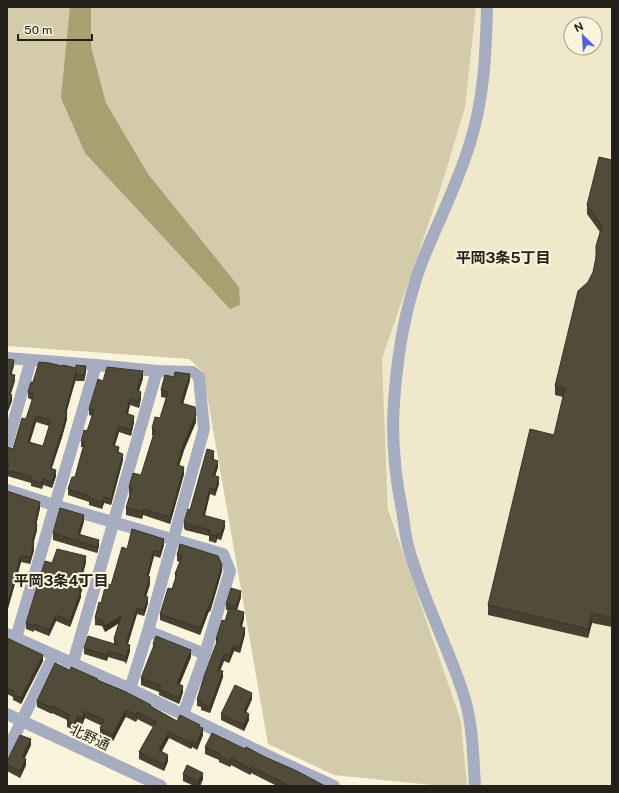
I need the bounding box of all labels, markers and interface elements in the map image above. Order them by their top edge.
scale bar [18,16,92,42]
north arrow [563,16,603,56]
text: N [572,20,585,34]
text: 50 m [24,23,52,37]
district label: 平岡3条5丁目 [455,249,551,266]
district label: 平岡3条4丁目 [14,572,108,589]
street label: 北野通 [68,721,112,753]

